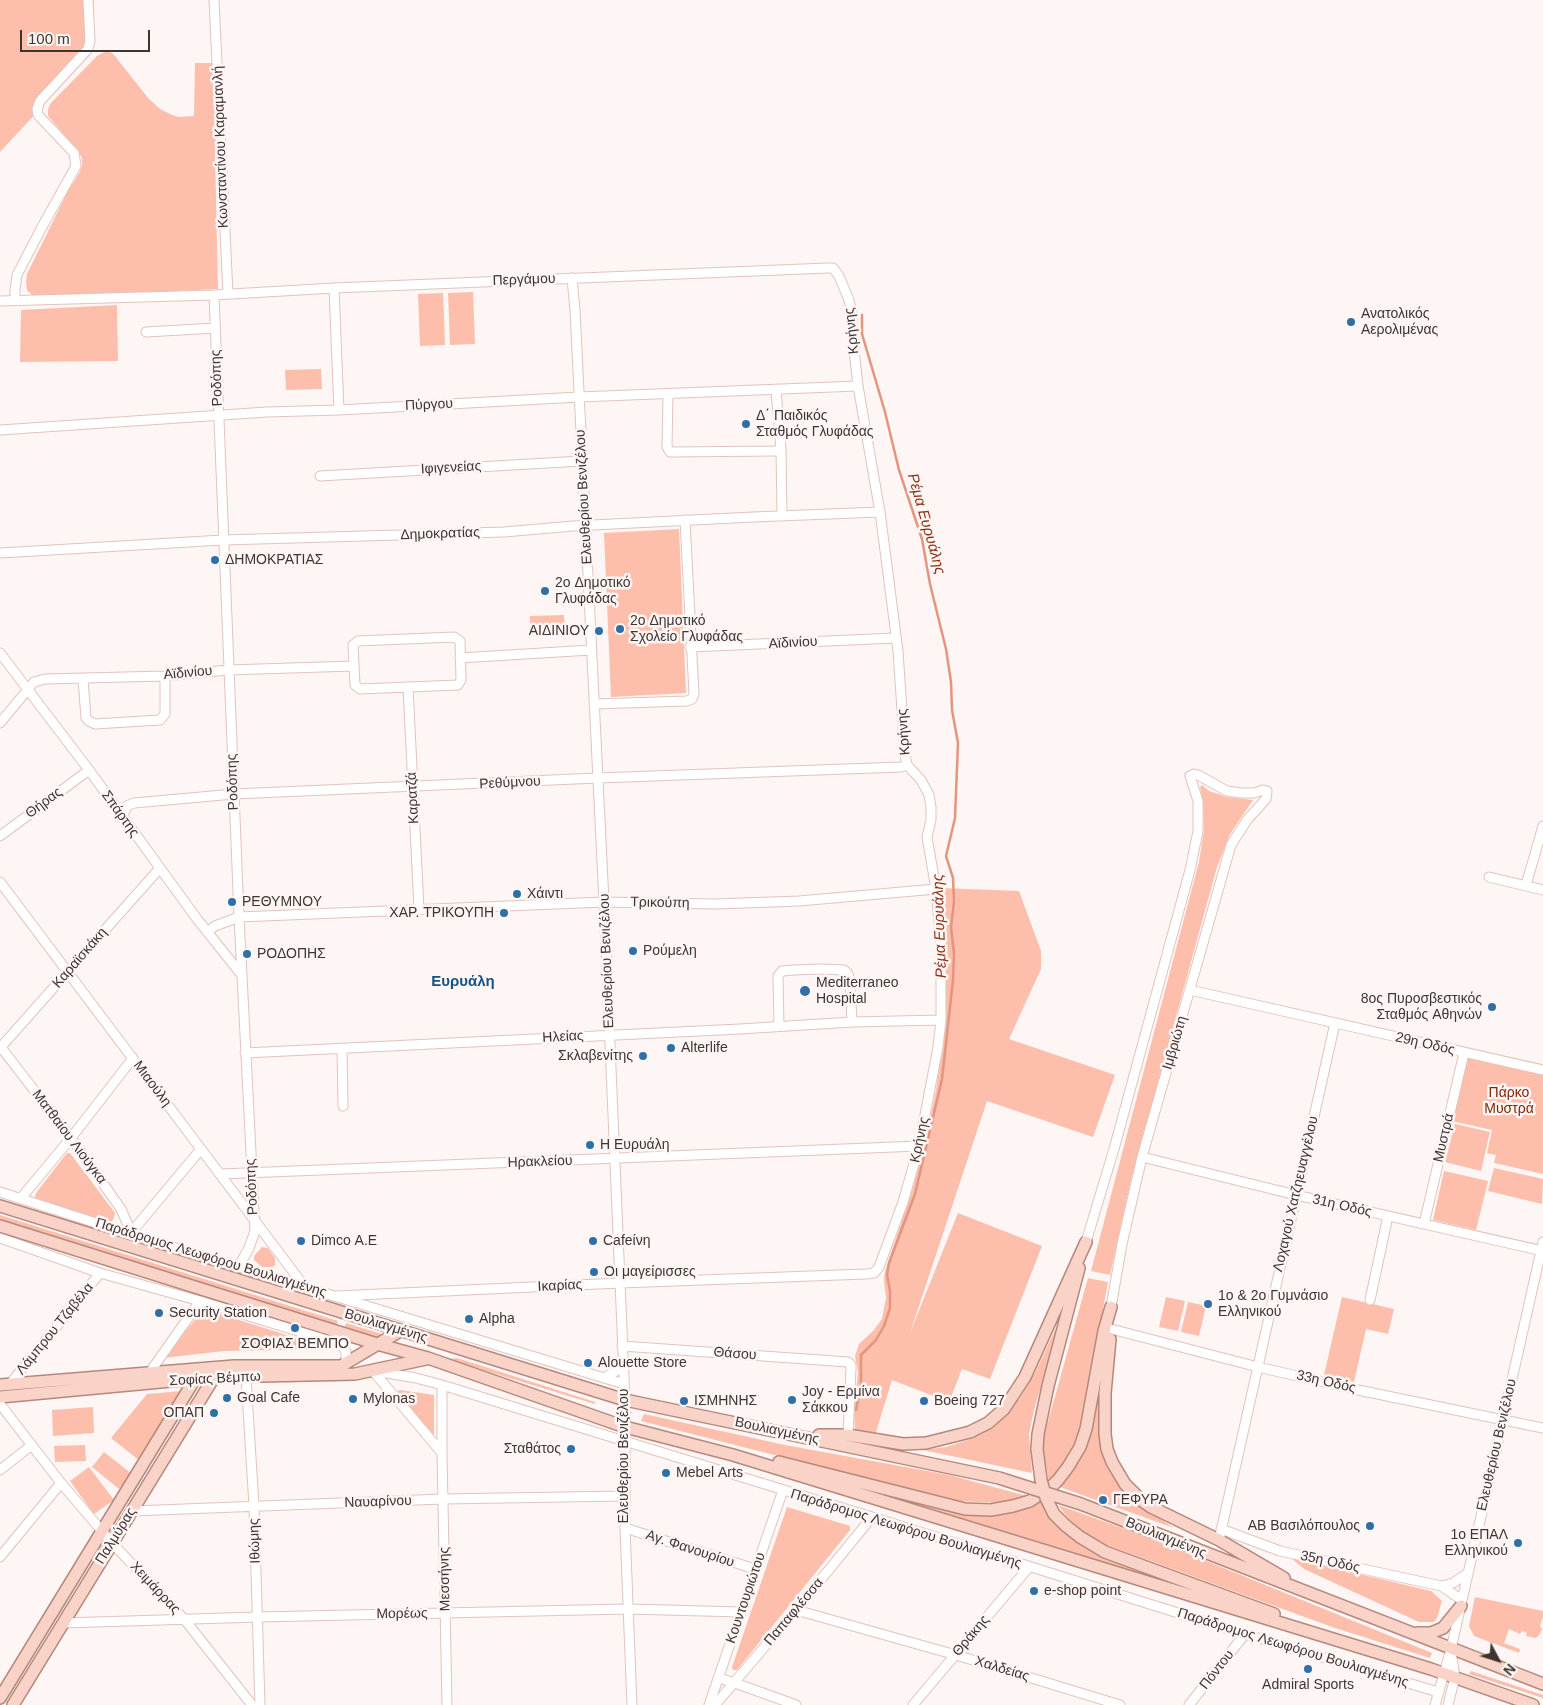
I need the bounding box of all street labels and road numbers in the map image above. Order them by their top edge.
street label: Κωνσταντίνου Καραμανλή [210,66,232,228]
street label: Περγάμου [492,271,556,289]
street label: Κρήνης [841,307,863,355]
street label: Ροδόπης [208,349,226,407]
street label: Πύργου [405,395,453,415]
street label: Ελευθερίου Βενιζέλου [572,429,596,565]
street label: Ιφιγενείας [420,458,482,478]
street label: Δημοκρατίας [400,524,480,544]
street label: Αϊδινίου [768,633,818,653]
street label: Αϊδινίου [163,663,213,683]
street label: Κρήνης [894,708,914,756]
street label: Ροδόπης [224,753,242,811]
street label: Καρατζά [403,772,423,824]
street label: Ρεθύμνου [479,773,541,793]
street label: Θήρας [22,784,66,822]
street label: Σπάρτης [98,787,142,841]
street label: Ελευθερίου Βενιζέλου [596,893,618,1029]
street label: Τρικούπη [630,894,690,912]
street label: Καραϊσκάκη [49,924,111,992]
street label: Ιμβριώτη [1159,1014,1191,1072]
street label: Ηλείας [542,1028,584,1046]
street label: 29η Οδός [1394,1029,1456,1059]
street label: Μιαούλη [129,1058,175,1110]
street label: Ματθαίου Λιούγκα [28,1087,110,1187]
street label: Μυστρά [1430,1112,1458,1164]
street label: Κρήνης [907,1115,933,1165]
street label: Λοχαγού Χατζηευαγγέλου [1270,1115,1322,1273]
street label: Ηρακλείου [507,1152,573,1172]
street label: Ροδόπης [242,1158,262,1216]
street label: 31η Οδός [1311,1191,1373,1221]
street label: Παράδρομος Λεωφόρου Βουλιαγμένης [93,1215,329,1301]
street label: Ικαρίας [537,1276,583,1296]
street label: Λάμπρου Τζαβέλα [13,1280,97,1378]
street label: Βουλιαγμένης [343,1305,429,1347]
street label: Θάσου [713,1344,757,1364]
street label: 33η Οδός [1295,1367,1357,1397]
street label: Σοφίας Βέμπω [169,1368,261,1390]
street label: Ελευθερίου Βενιζέλου [1474,1377,1520,1513]
street label: Ελευθερίου Βενιζέλου [616,1388,632,1524]
street label: Βουλιαγμένης [733,1414,821,1448]
street label: Παράδρομος Λεωφόρου Βουλιαγμένης [788,1486,1024,1572]
street label: Ναυαρίνου [344,1492,412,1512]
street label: Παλμύρας [92,1505,140,1567]
street label: Βουλιαγμένης [1123,1514,1209,1562]
street label: Ιθώμης [246,1518,264,1564]
street label: Αγ. Φανουρίου [644,1527,736,1571]
street label: Μεσσήνης [436,1547,454,1611]
street label: 35η Οδός [1299,1547,1361,1577]
street label: Κουντουριώτου [723,1550,769,1646]
street label: Χειμάρρας [126,1558,184,1618]
street label: Παπαφλέσσα [761,1575,827,1649]
street label: Μορέως [376,1605,428,1623]
street label: Παράδρομος Λεωφόρου Βουλιαγμένης [1175,1605,1411,1691]
street label: Θράκης [949,1612,993,1660]
street label: Πόντου [1196,1647,1238,1693]
street label: Χαλδείας [973,1653,1031,1685]

